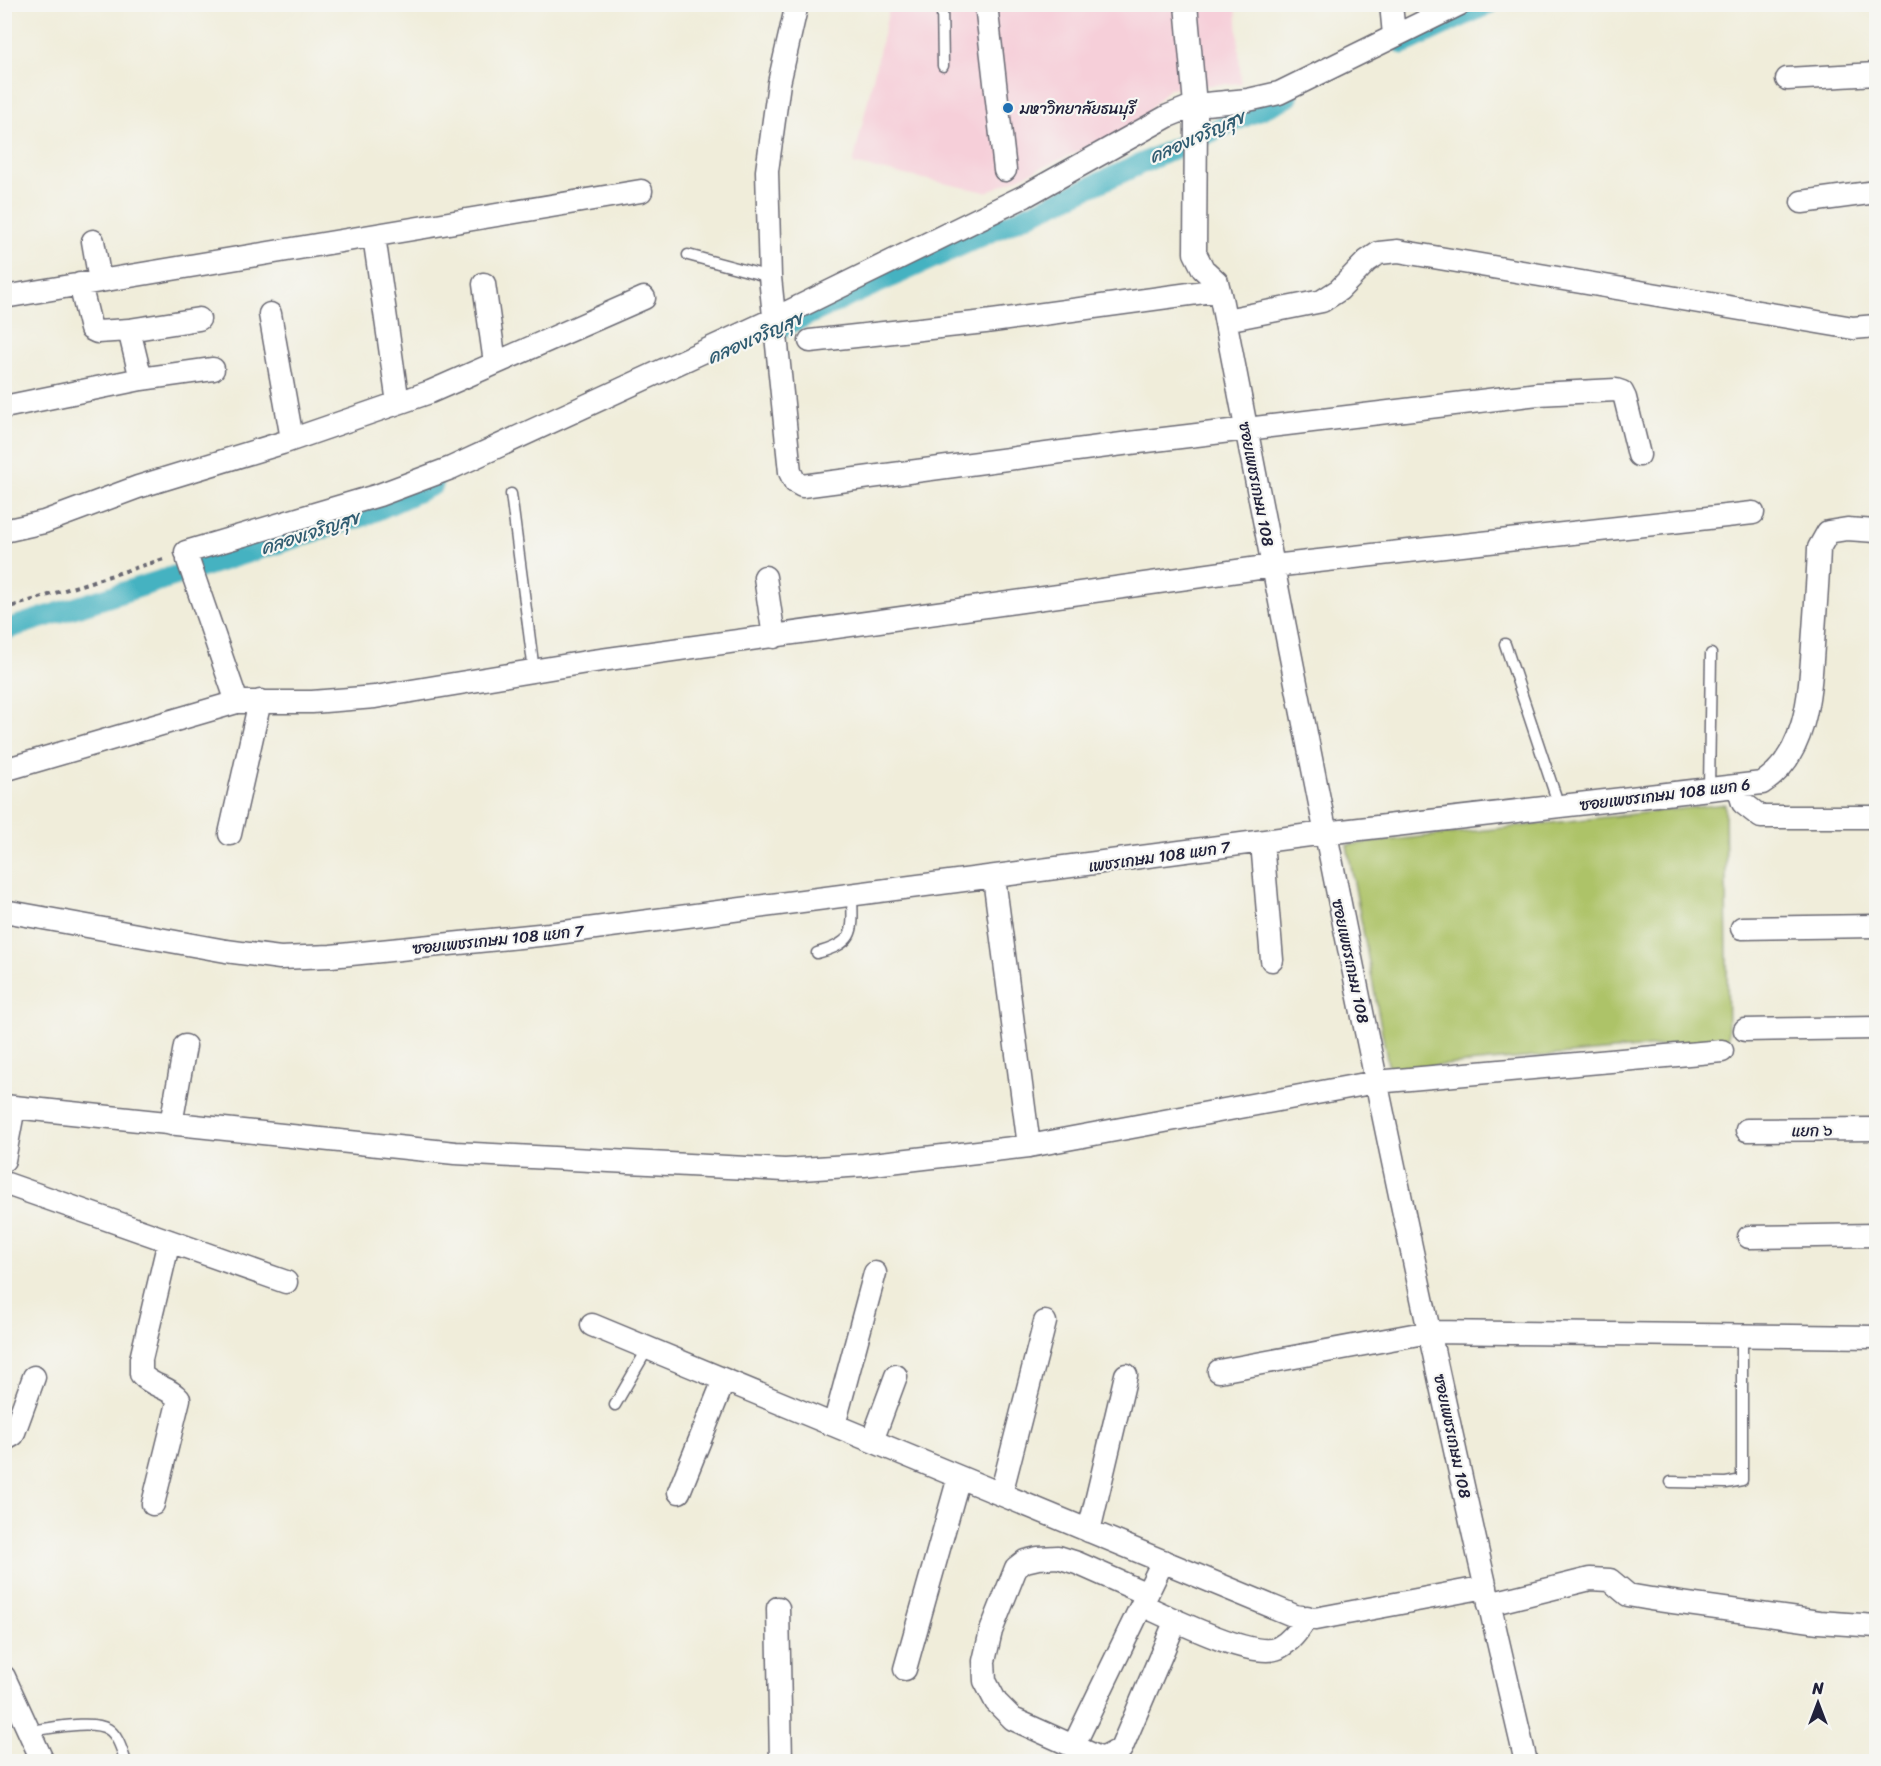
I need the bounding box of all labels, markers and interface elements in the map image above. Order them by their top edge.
place label: มหาวิทยาลัยธนบุรี [1019,94,1138,123]
water label: คลองเจริญสุข [1144,100,1253,172]
marker: มหาวิทยาลัยธนบุรี [1001,101,1015,115]
water label: คลองเจริญสุข [702,301,811,373]
street label: ซอยเพชรเกษม 108 [1230,419,1283,549]
water label: คลองเจริญสุข [256,501,367,564]
street label: ซอยเพชรเกษม 108 แยก 6 [1578,770,1752,819]
street label: เพชรเกษม 108 แยก 7 [1086,832,1233,881]
street label: ซอยเพชรเกษม 108 [1323,896,1378,1026]
street label: ซอยเพชรเกษม 108 แยก 7 [411,916,586,963]
street label: แยก ๖ [1791,1116,1833,1145]
street label: ซอยเพชรเกษม 108 [1425,1371,1480,1501]
north arrow [1788,1673,1848,1733]
text: N [1811,1674,1824,1703]

